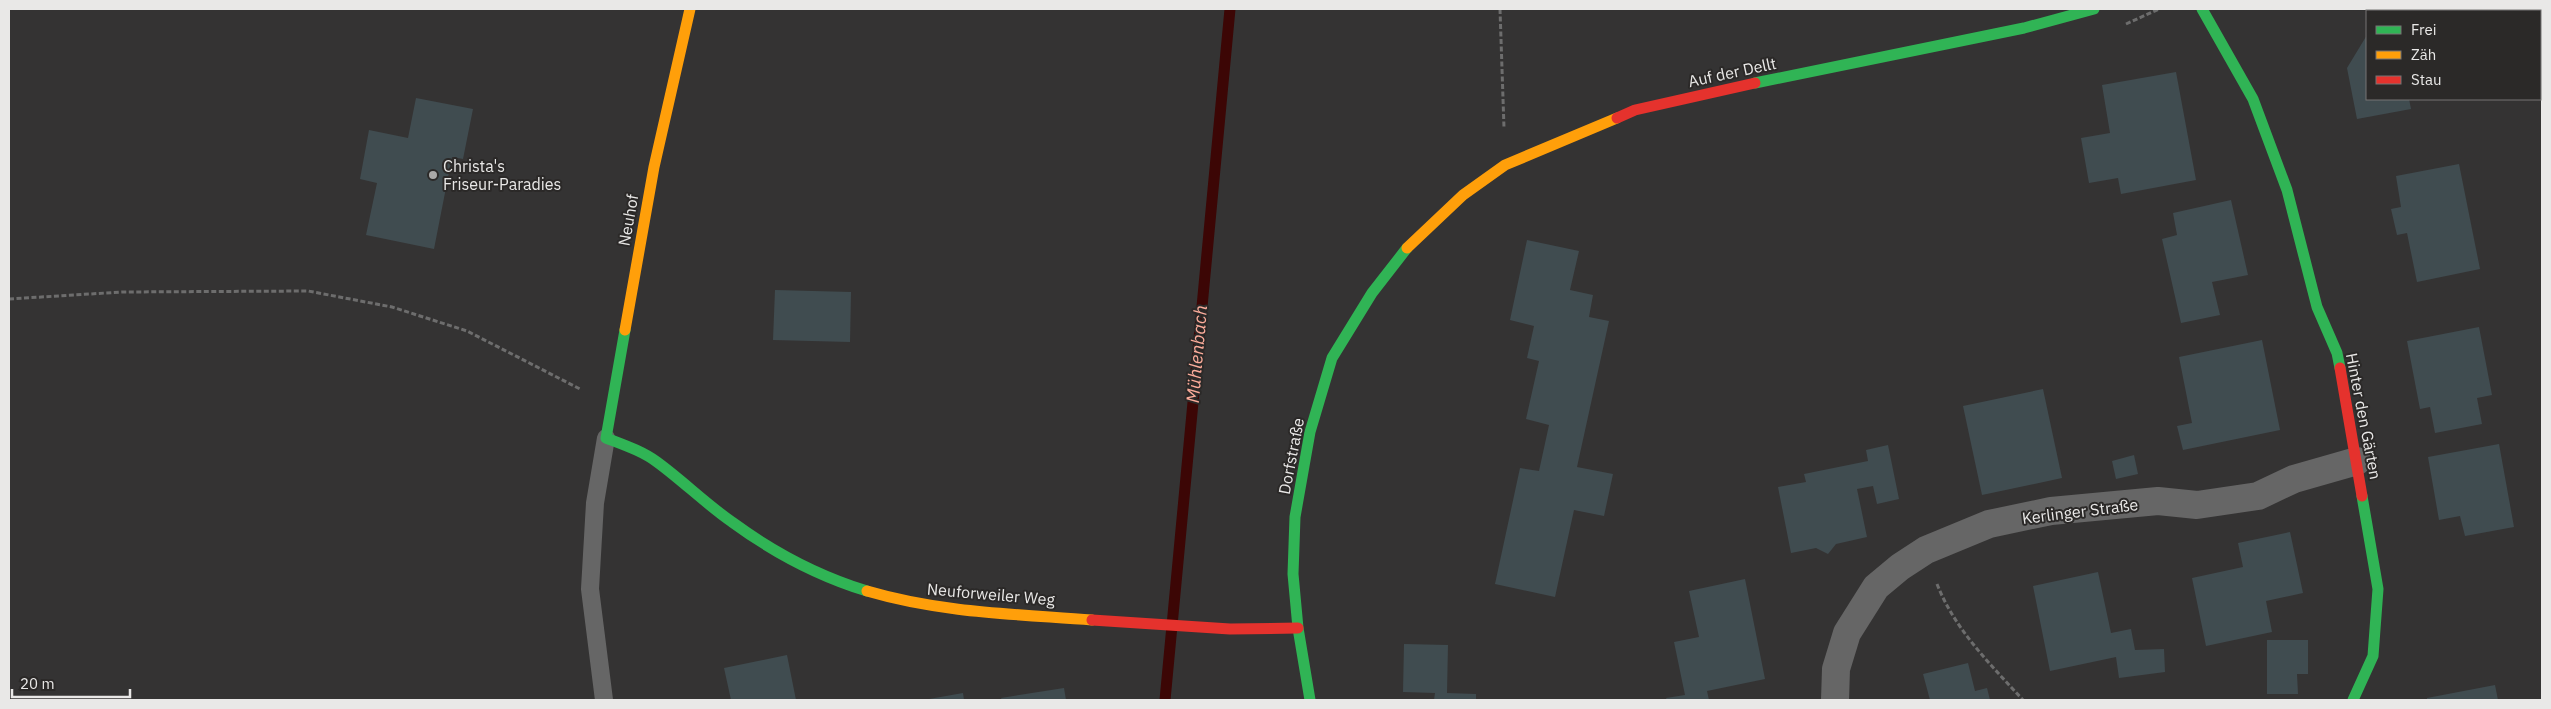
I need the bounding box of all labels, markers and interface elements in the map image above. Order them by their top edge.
legend [2366,10,2541,100]
text: Frei [2411,20,2437,39]
text: Zäh [2411,45,2436,64]
street label: Auf der Dellt [1686,53,1778,91]
text: Stau [2411,70,2442,89]
place label: Christa's Friseur-Paradies [443,156,561,194]
marker: Christa's Friseur-Paradies [427,169,439,181]
street label: Neuhof [614,192,642,248]
water label: Mühlenbach [1181,304,1212,404]
street label: Hinter den Gärten [2342,351,2386,481]
street label: Dorfstraße [1274,416,1308,496]
street label: Kerlinger Straße [2021,494,2139,528]
street label: Neuforweiler Weg [926,578,1056,610]
scale bar [12,666,130,698]
text: 20 m [20,674,55,693]

